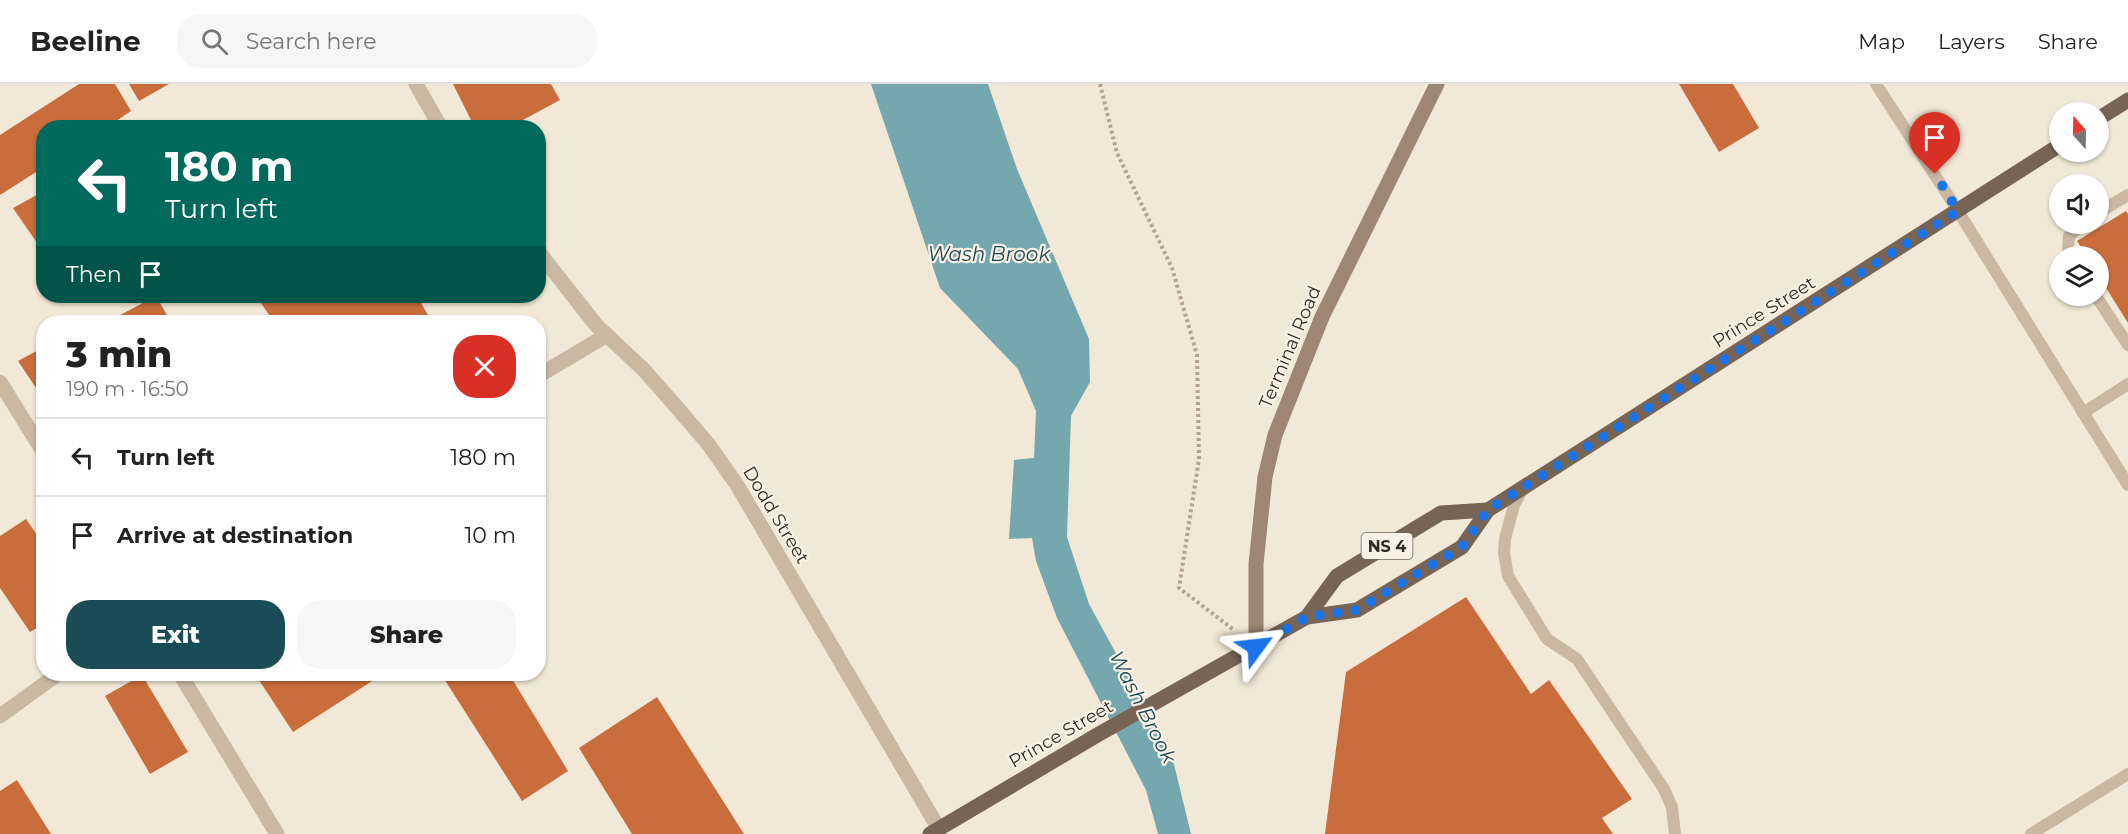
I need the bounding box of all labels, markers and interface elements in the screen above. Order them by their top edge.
search box [177,14,597,68]
text: Beeline [30,24,141,58]
icon: search [198,25,231,58]
text: Search here [246,28,377,55]
text: Map [1858,29,1905,54]
text: Layers [1938,29,2005,54]
text: Share [2038,29,2098,54]
north arrow [2049,102,2109,162]
map controls [2049,102,2109,306]
pin [1909,112,1960,174]
icon: arrive [1918,121,1951,154]
text: 180 m [165,140,294,192]
icon: left [66,144,144,222]
button: sound [2049,174,2109,234]
text: Turn left [165,192,278,225]
water label: Wash Brook [928,242,1051,266]
button: layers [2049,246,2109,306]
icon: arrive [134,258,167,291]
text: Then [66,261,122,288]
street label: Prince Street [1709,272,1819,352]
street label: Terminal Road [1254,283,1326,411]
text: 3 min [66,332,172,376]
button: close [453,335,516,398]
text: 190 m · 16:50 [66,377,189,401]
icon: left [66,441,99,474]
text: Turn left [117,444,215,471]
text: 180 m [450,444,516,471]
street label: Dodd Street [738,462,814,568]
icon: arrive [66,519,99,552]
text: Arrive at destination [117,522,353,549]
text: 10 m [464,522,516,549]
road number: NS 4 [1362,533,1412,559]
button: Exit [66,600,285,669]
button: Share [297,600,516,669]
position arrow [1224,615,1288,679]
water label: Wash Brook [1104,647,1182,768]
street label: Prince Street [1005,695,1117,773]

